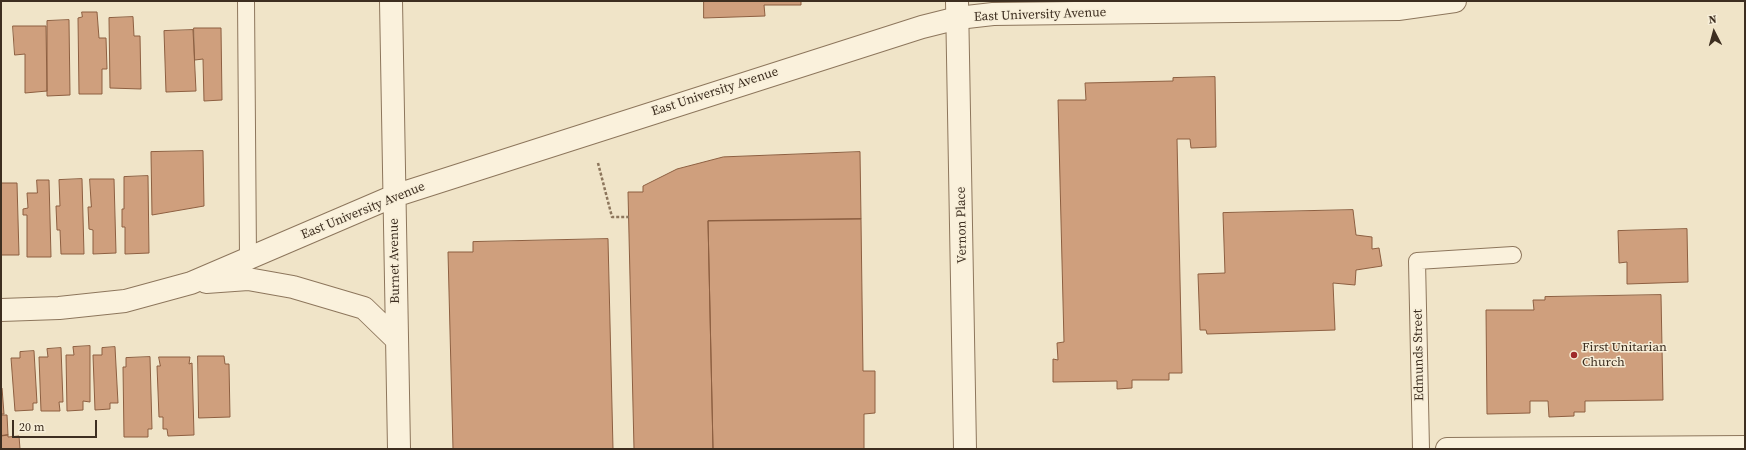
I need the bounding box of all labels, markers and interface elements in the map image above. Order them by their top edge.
street label: East University Avenue [974,5,1106,25]
north arrow [1694,12,1734,52]
text: N [1708,12,1717,27]
street label: East University Avenue [650,64,780,120]
street label: East University Avenue [299,179,427,243]
street label: Vernon Place [954,186,970,264]
street label: Burnet Avenue [386,218,404,304]
street label: Edmunds Street [1410,309,1428,401]
place label: First Unitarian Church [1582,340,1667,371]
marker: First Unitarian Church [1569,350,1579,360]
scale bar [14,412,99,438]
text: 20 m [19,419,45,435]

